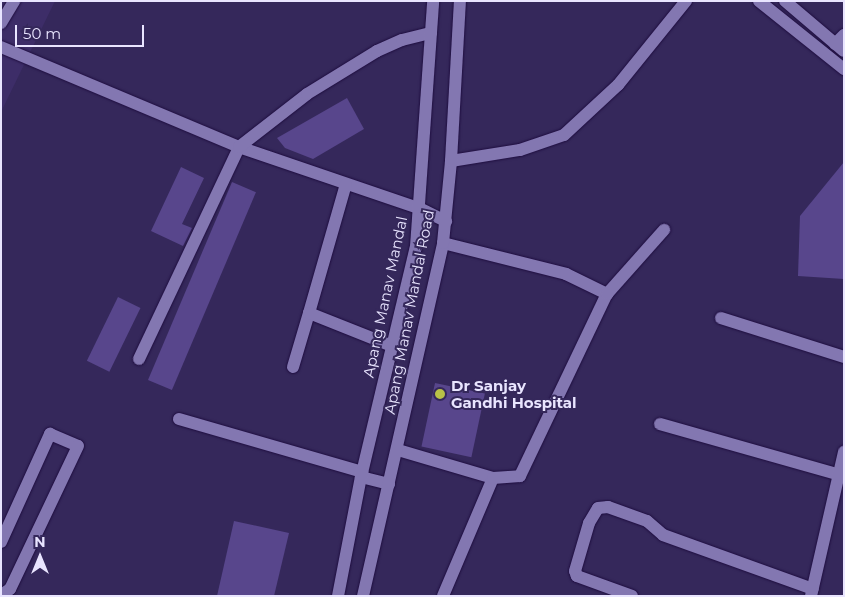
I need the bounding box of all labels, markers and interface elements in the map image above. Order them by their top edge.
scale bar [18,15,146,47]
text: 50 m [23,24,61,43]
street label: Apang Manav Mandal Road [380,208,438,416]
street label: Apang Manav Mandal [359,215,411,379]
place label: Dr Sanjay Gandhi Hospital [451,376,577,411]
marker: Dr Sanjay Gandhi Hospital [433,387,447,401]
north arrow [15,532,65,582]
text: N [34,533,46,551]

